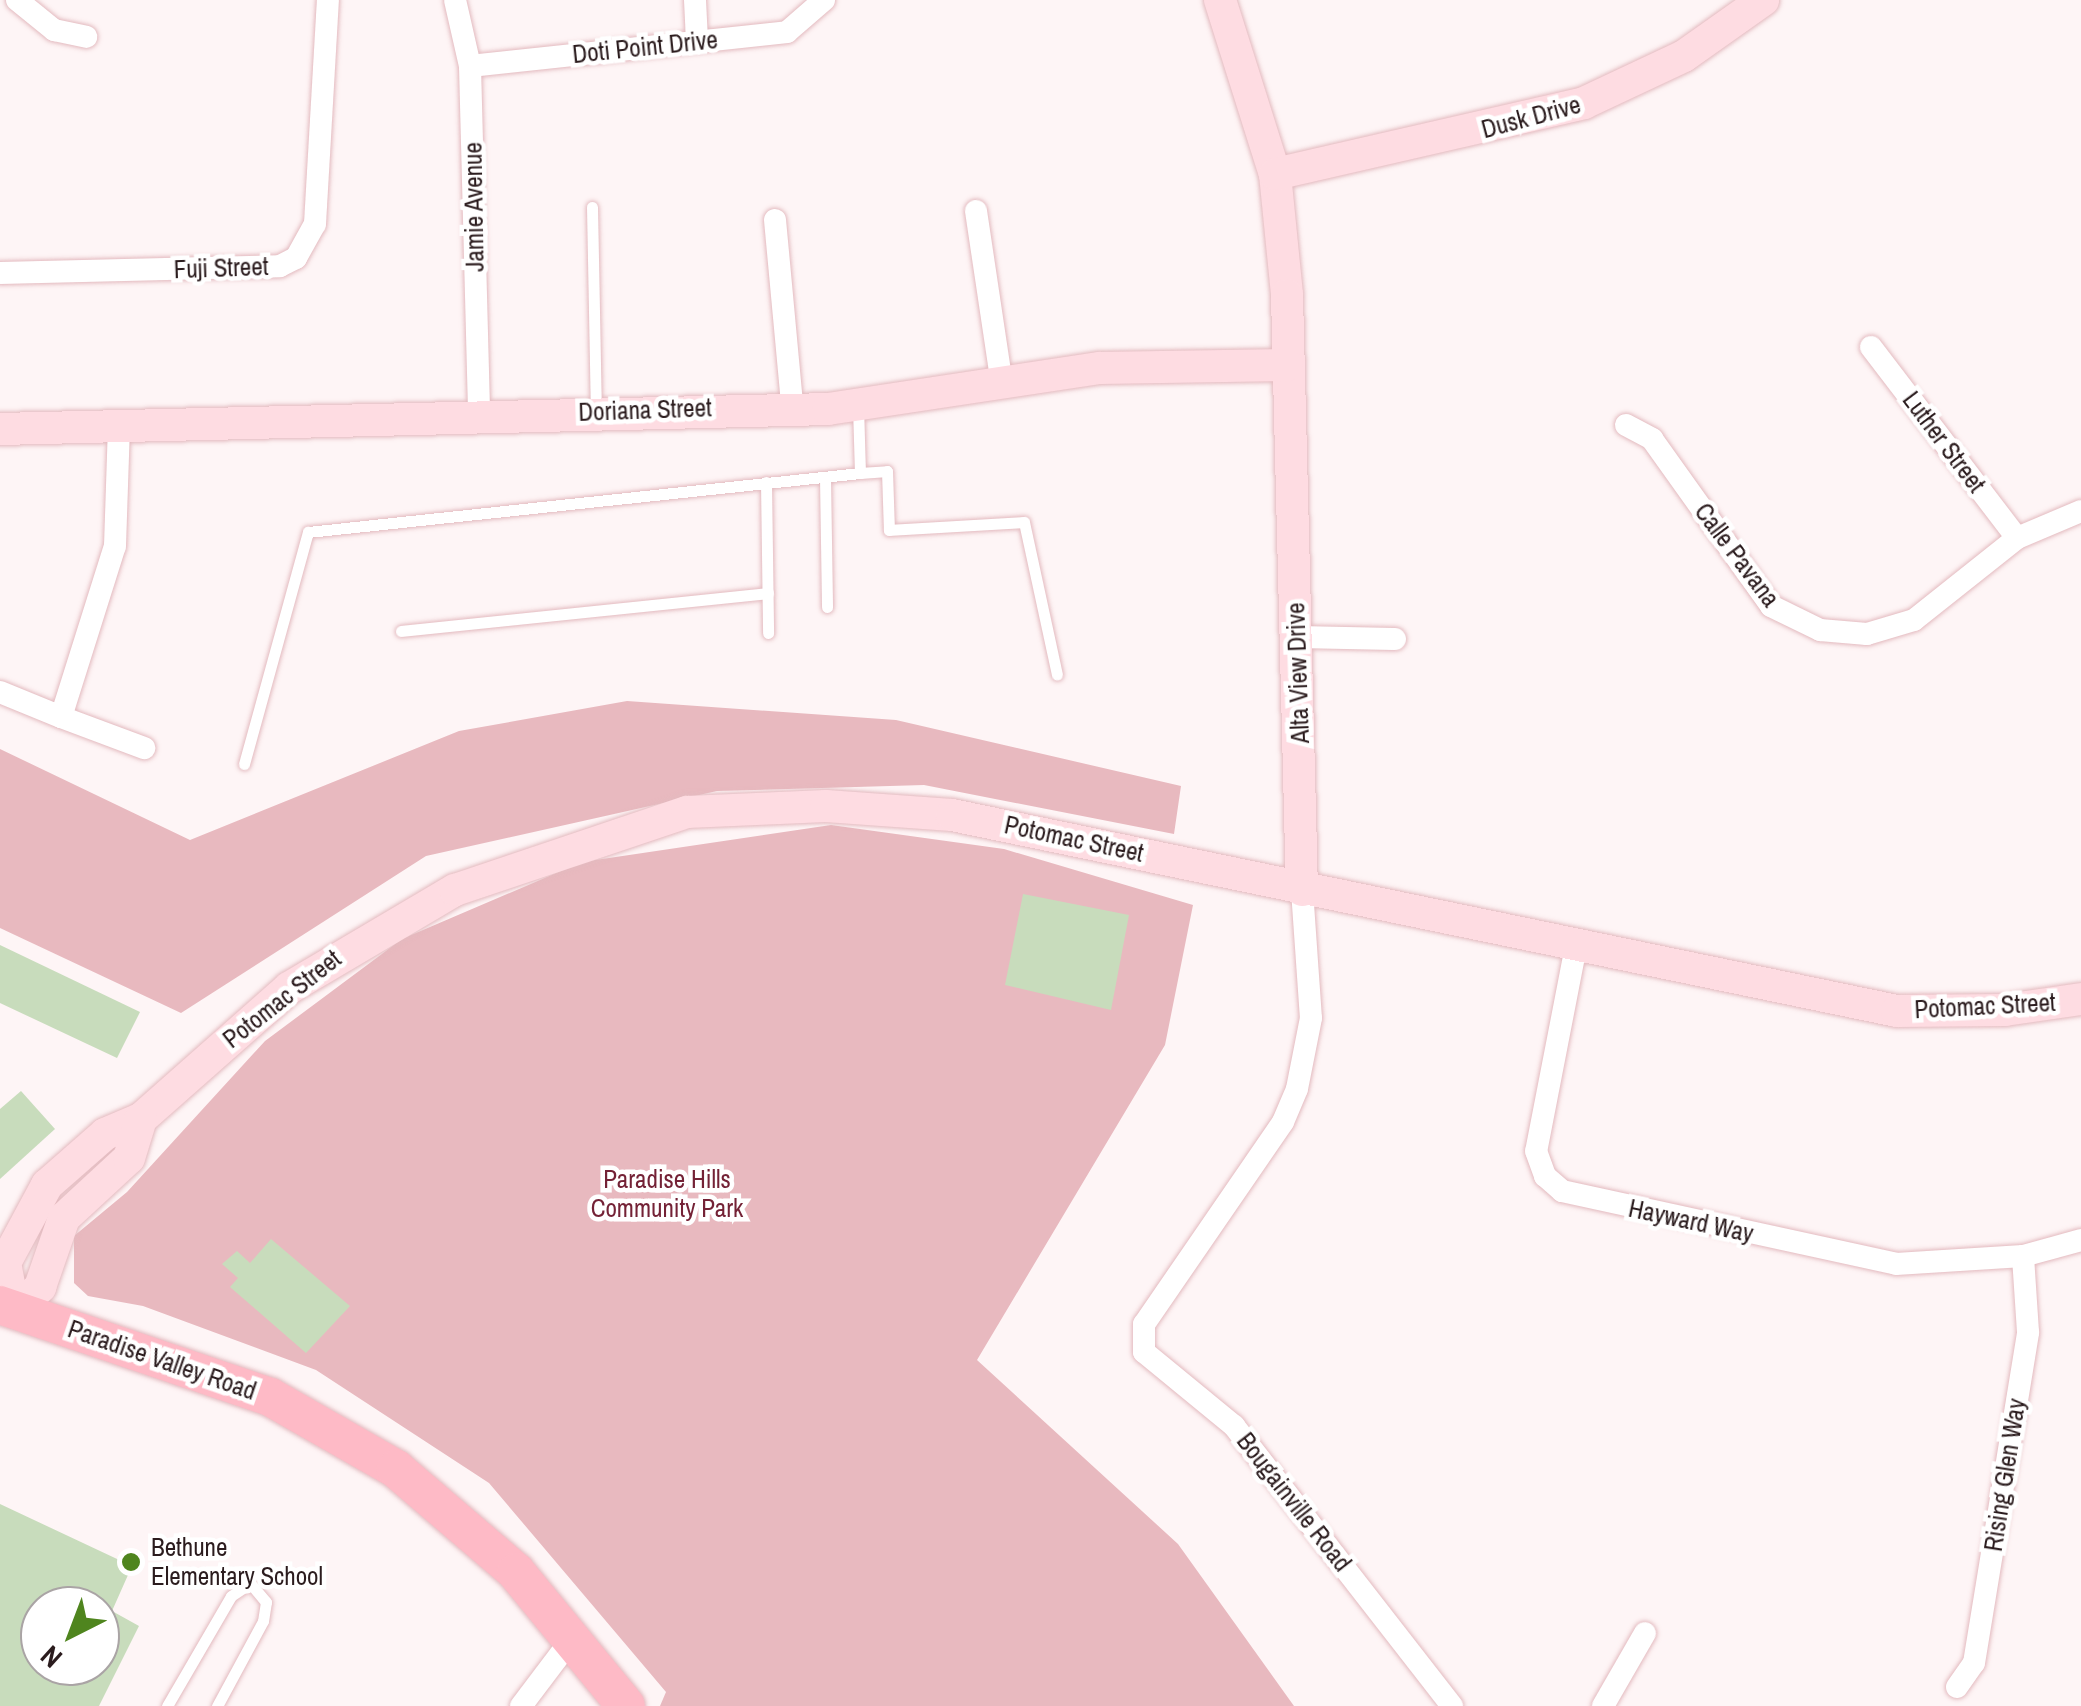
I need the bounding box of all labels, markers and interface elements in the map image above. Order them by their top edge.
street label: Doti Point Drive [571,24,719,70]
street label: Dusk Drive [1478,89,1584,145]
street label: Jamie Avenue [458,141,490,273]
street label: Fuji Street [173,251,269,285]
street label: Luther Street [1896,386,1992,498]
street label: Doriana Street [578,393,712,427]
street label: Calle Pavana [1688,497,1786,613]
street label: Alta View Drive [1281,602,1315,744]
street label: Potomac Street [1002,810,1146,868]
street label: Potomac Street [217,944,347,1054]
street label: Potomac Street [1914,987,2056,1025]
park label: Paradise Hills Community Park [591,1165,743,1224]
street label: Hayward Way [1626,1193,1756,1249]
street label: Paradise Valley Road [64,1314,260,1406]
street label: Rising Glen Way [1978,1397,2032,1553]
street label: Bougainville Road [1231,1427,1357,1577]
place label: Bethune Elementary School [151,1533,323,1592]
marker: Bethune Elementary School [120,1551,142,1573]
north arrow [20,1586,120,1686]
text: N [32,1637,70,1676]

